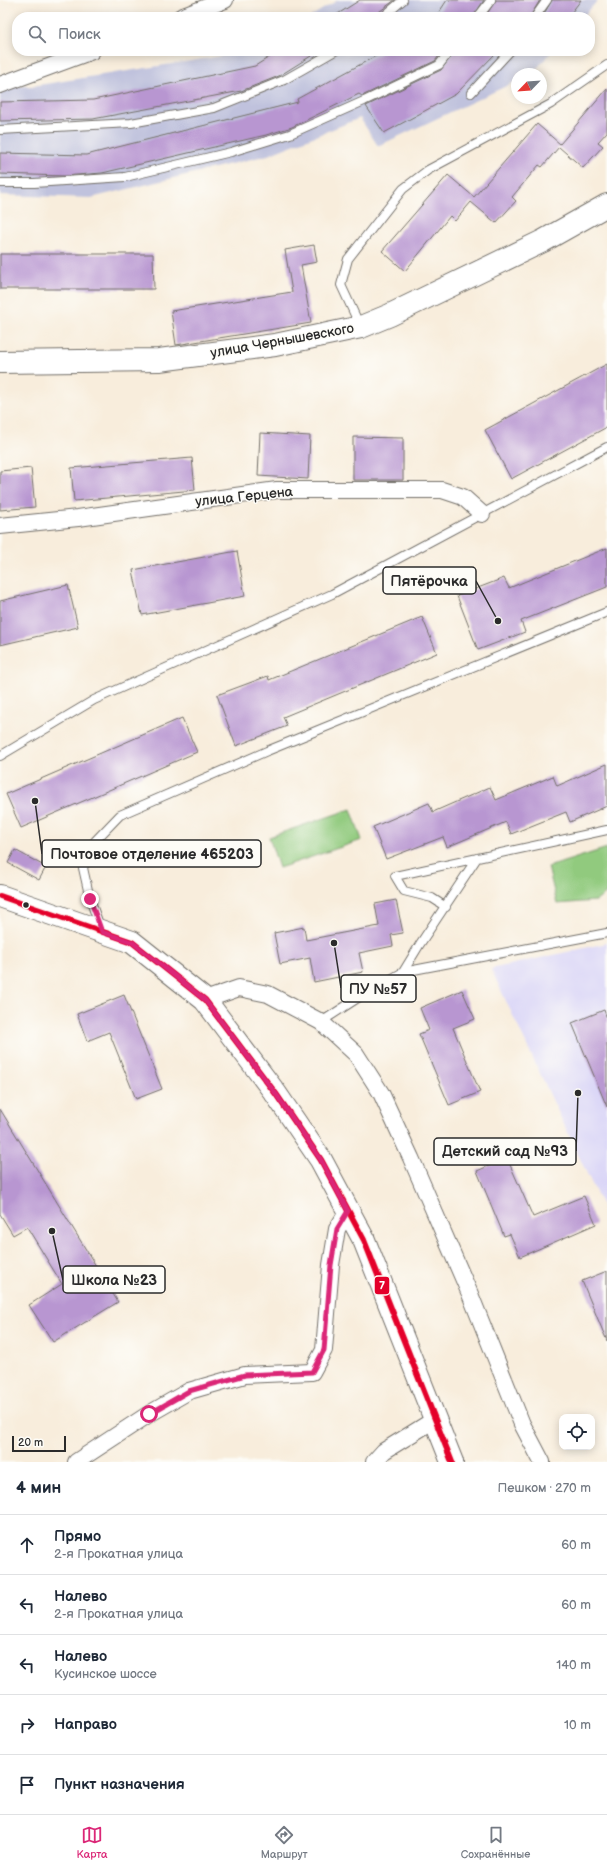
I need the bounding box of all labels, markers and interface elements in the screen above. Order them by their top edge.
search box [12,12,595,56]
icon: search [26,23,48,45]
text: Поиск [58,25,101,44]
north arrow [511,68,547,104]
street label: улица Чернышевского [209,320,355,361]
street label: улица Герцена [194,483,294,510]
callout: Пятёрочка [383,567,476,594]
text: Пятёрочка [390,572,468,591]
callout: Почтовое отделение 465203 [42,840,261,867]
text: Почтовое отделение 465203 [50,845,254,864]
route end [81,890,99,908]
unlabelled marker [21,900,31,910]
callout: ПУ №57 [341,975,416,1002]
text: ПУ №57 [349,980,407,999]
callout: Детский сад №93 [434,1138,576,1165]
text: Детский сад №93 [442,1142,568,1161]
callout: Школа №23 [63,1266,165,1293]
text: Школа №23 [71,1271,157,1290]
line badge: 7 [374,1276,390,1295]
text: 7 [379,1279,385,1292]
route start [140,1405,158,1423]
map controls [559,1414,595,1450]
button: locate [559,1414,595,1450]
scale bar [12,1434,66,1453]
text: 20 m [18,1436,43,1449]
text: 4 мин [16,1478,61,1498]
text: Пешком · 270 m [498,1480,591,1496]
text: Прямо [54,1527,101,1546]
icon: ahead [16,1534,38,1556]
text: 60 m [561,1537,591,1553]
text: 2-я Прокатная улица [54,1546,183,1562]
text: Налево [54,1587,107,1606]
icon: left [16,1594,38,1616]
text: 60 m [561,1597,591,1613]
text: 2-я Прокатная улица [54,1606,183,1622]
text: Налево [54,1647,107,1666]
icon: left [16,1654,38,1676]
text: 140 m [556,1657,591,1673]
text: Кусинское шоссе [54,1666,157,1682]
icon: right [16,1714,38,1736]
text: Направо [54,1715,117,1734]
text: 10 m [564,1717,591,1733]
icon: arrive [16,1774,38,1796]
text: Пункт назначения [54,1775,185,1794]
tab: Карта [77,1824,108,1861]
tab: Маршрут [261,1824,308,1861]
tab: Сохранённые [461,1824,530,1861]

